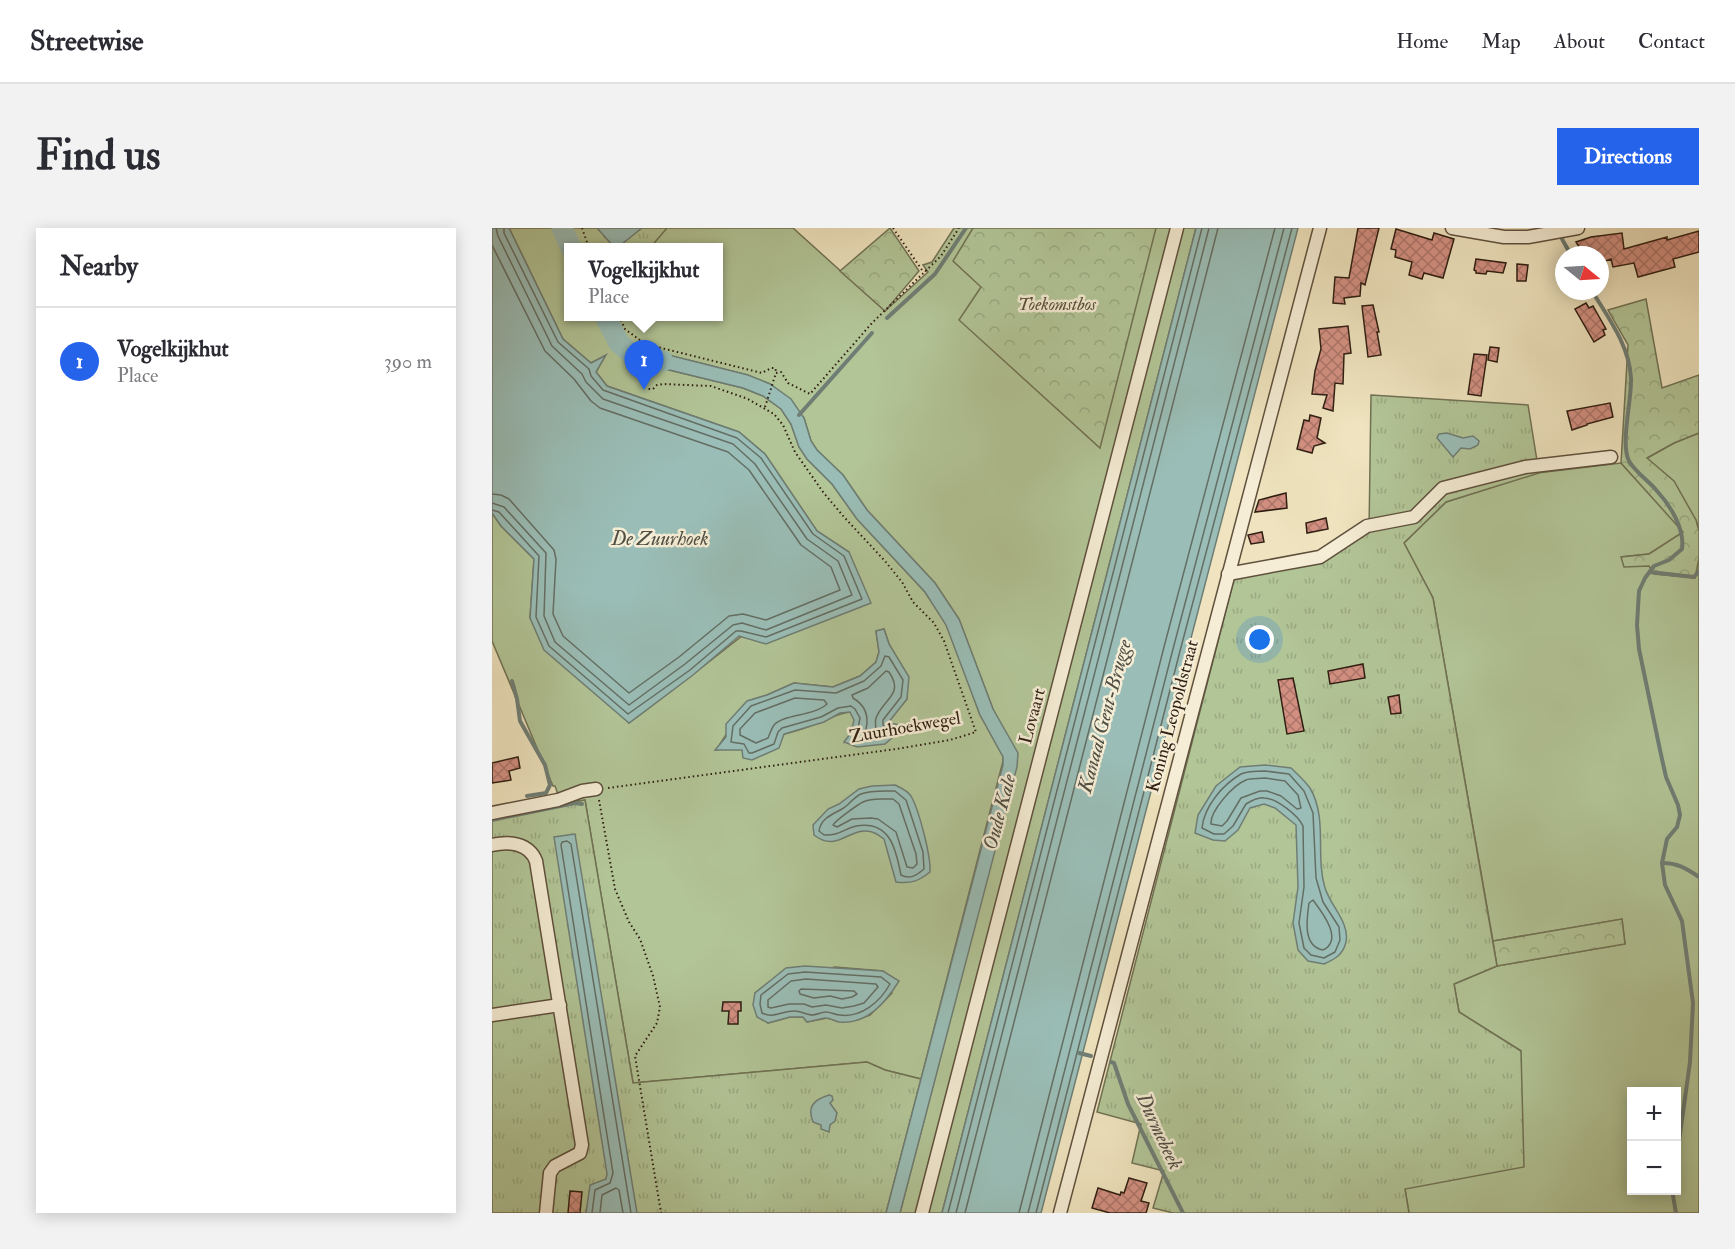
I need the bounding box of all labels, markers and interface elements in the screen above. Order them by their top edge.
text: Streetwise [30,24,144,59]
text: Home [1396,28,1448,55]
text: Map [1481,28,1521,55]
text: About [1554,28,1605,55]
text: Contact [1638,28,1705,55]
button: Directions [1557,128,1699,185]
text: Find us [36,130,160,182]
popup [564,243,723,321]
north arrow [1555,246,1609,300]
text: Nearby [60,251,138,283]
text: Vogelkijkhut [588,256,699,284]
text: Place [588,284,629,309]
park label: Toekomstbos [1018,293,1097,316]
text: Vogelkijkhut [117,335,229,363]
pin: 1 [624,340,664,390]
text: 1 [76,349,83,374]
text: 390 m [384,349,432,374]
text: Place [117,363,158,388]
water label: De Zuurhoek [611,526,708,551]
your location [1245,625,1274,654]
water label: Kanaal Gent-Brugge [1072,637,1137,796]
street label: Koning Leopoldstraat [1141,637,1204,795]
street label: Lovaart [1014,686,1051,746]
street label: Zuurhoekwegel [848,706,963,749]
water label: Oude Kale [977,771,1022,853]
map controls [1627,1087,1681,1195]
button: + [1627,1087,1681,1141]
water label: Durmebeek [1131,1088,1188,1173]
button: − [1627,1141,1681,1195]

